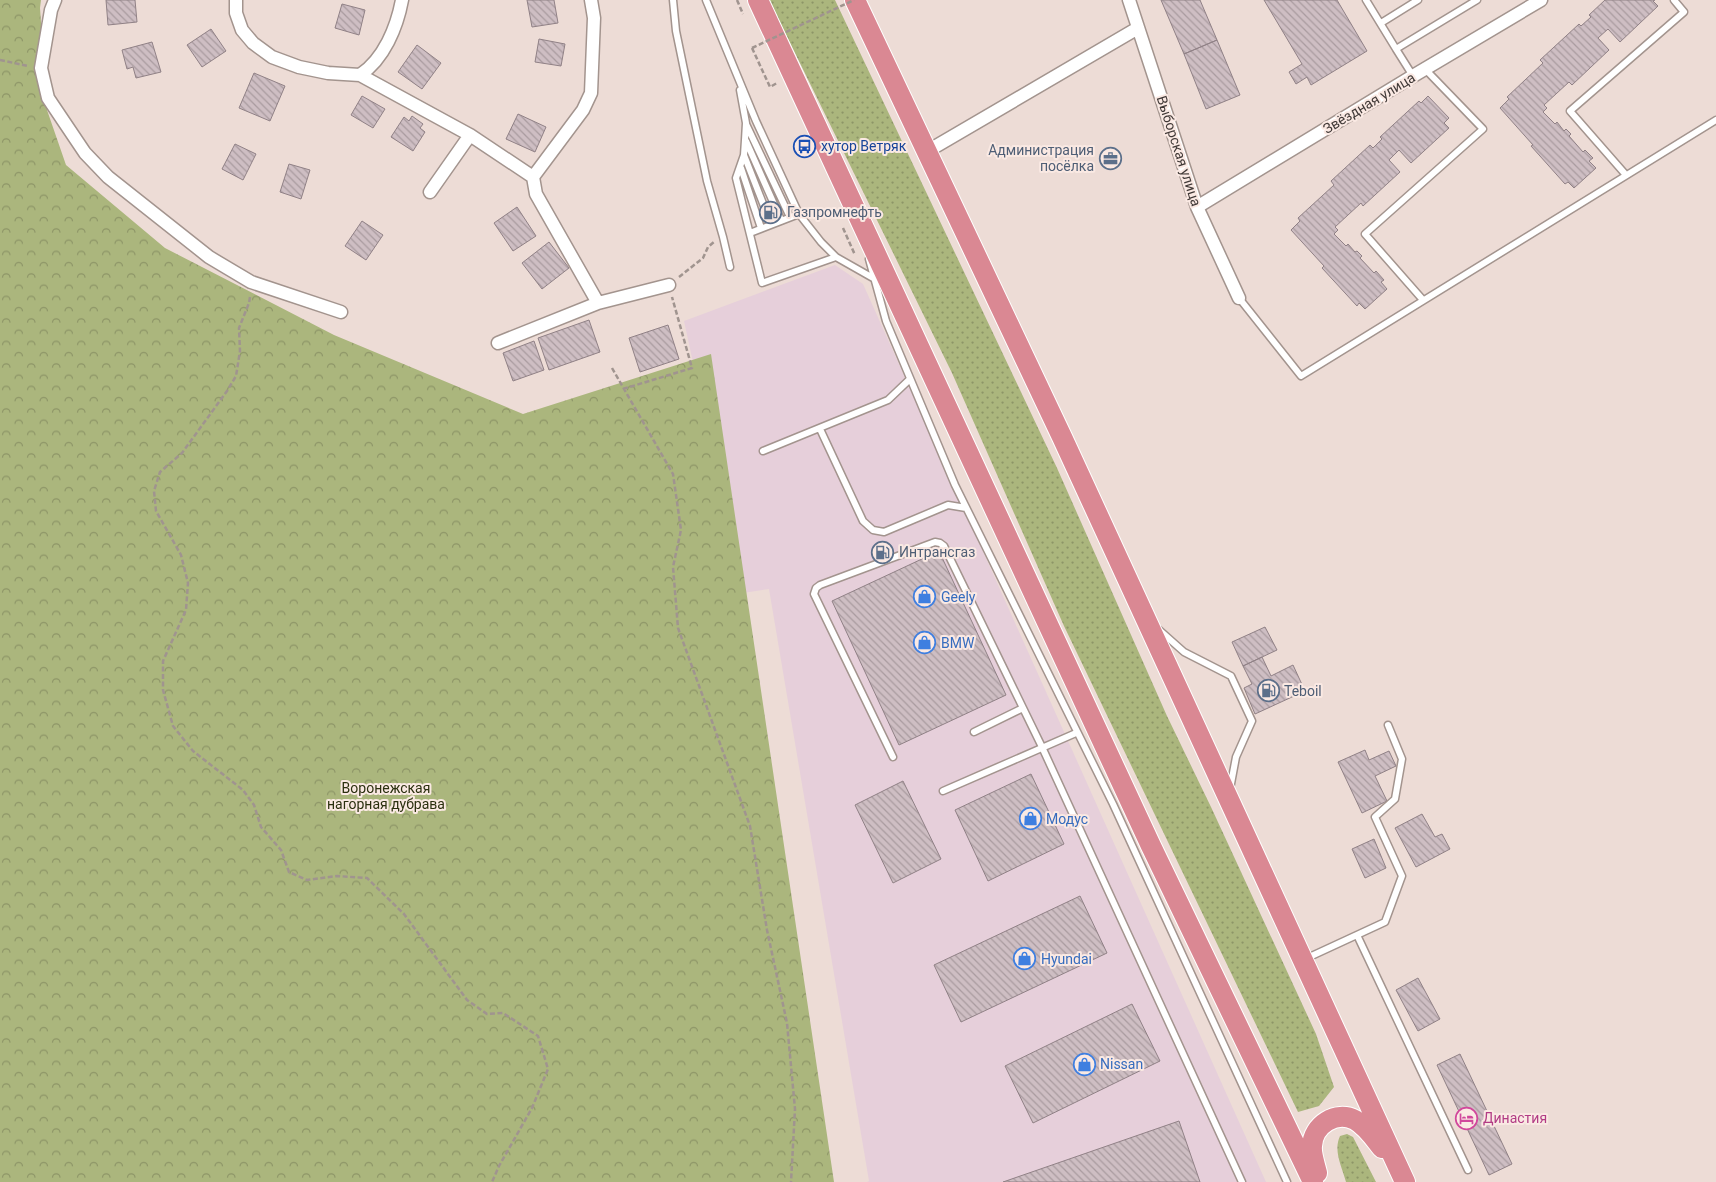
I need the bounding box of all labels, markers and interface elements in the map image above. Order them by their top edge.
street label: Звёздная улица [1320,69,1418,137]
street label: Выборская улица [1154,94,1204,208]
bus stop icon: хутор Ветряк [793,134,817,158]
place label: хутор Ветряк [821,138,907,154]
place label: Администрация посёлка [988,142,1094,174]
office icon: Администрация посёлка [1098,146,1122,170]
fuel station icon: Газпромнефть [759,200,783,224]
place label: Газпромнефть [787,204,882,220]
fuel station icon: Интрансгаз [871,540,895,564]
place label: Интрансгаз [899,544,975,560]
shop icon: Geely [913,585,937,609]
place label: Geely [941,589,976,605]
shop icon: BMW [913,631,937,655]
place label: BMW [941,635,975,651]
fuel station icon: Teboil [1256,679,1280,703]
place label: Teboil [1284,683,1322,699]
park label: Воронежская нагорная дубрава [327,780,445,812]
shop icon: Модус [1018,807,1042,831]
place label: Модус [1046,811,1088,827]
shop icon: Hyundai [1013,947,1037,971]
place label: Hyundai [1041,951,1092,967]
shop icon: Nissan [1072,1052,1096,1076]
place label: Nissan [1100,1056,1143,1072]
hotel icon: Династия [1455,1106,1479,1130]
place label: Династия [1483,1110,1547,1126]

